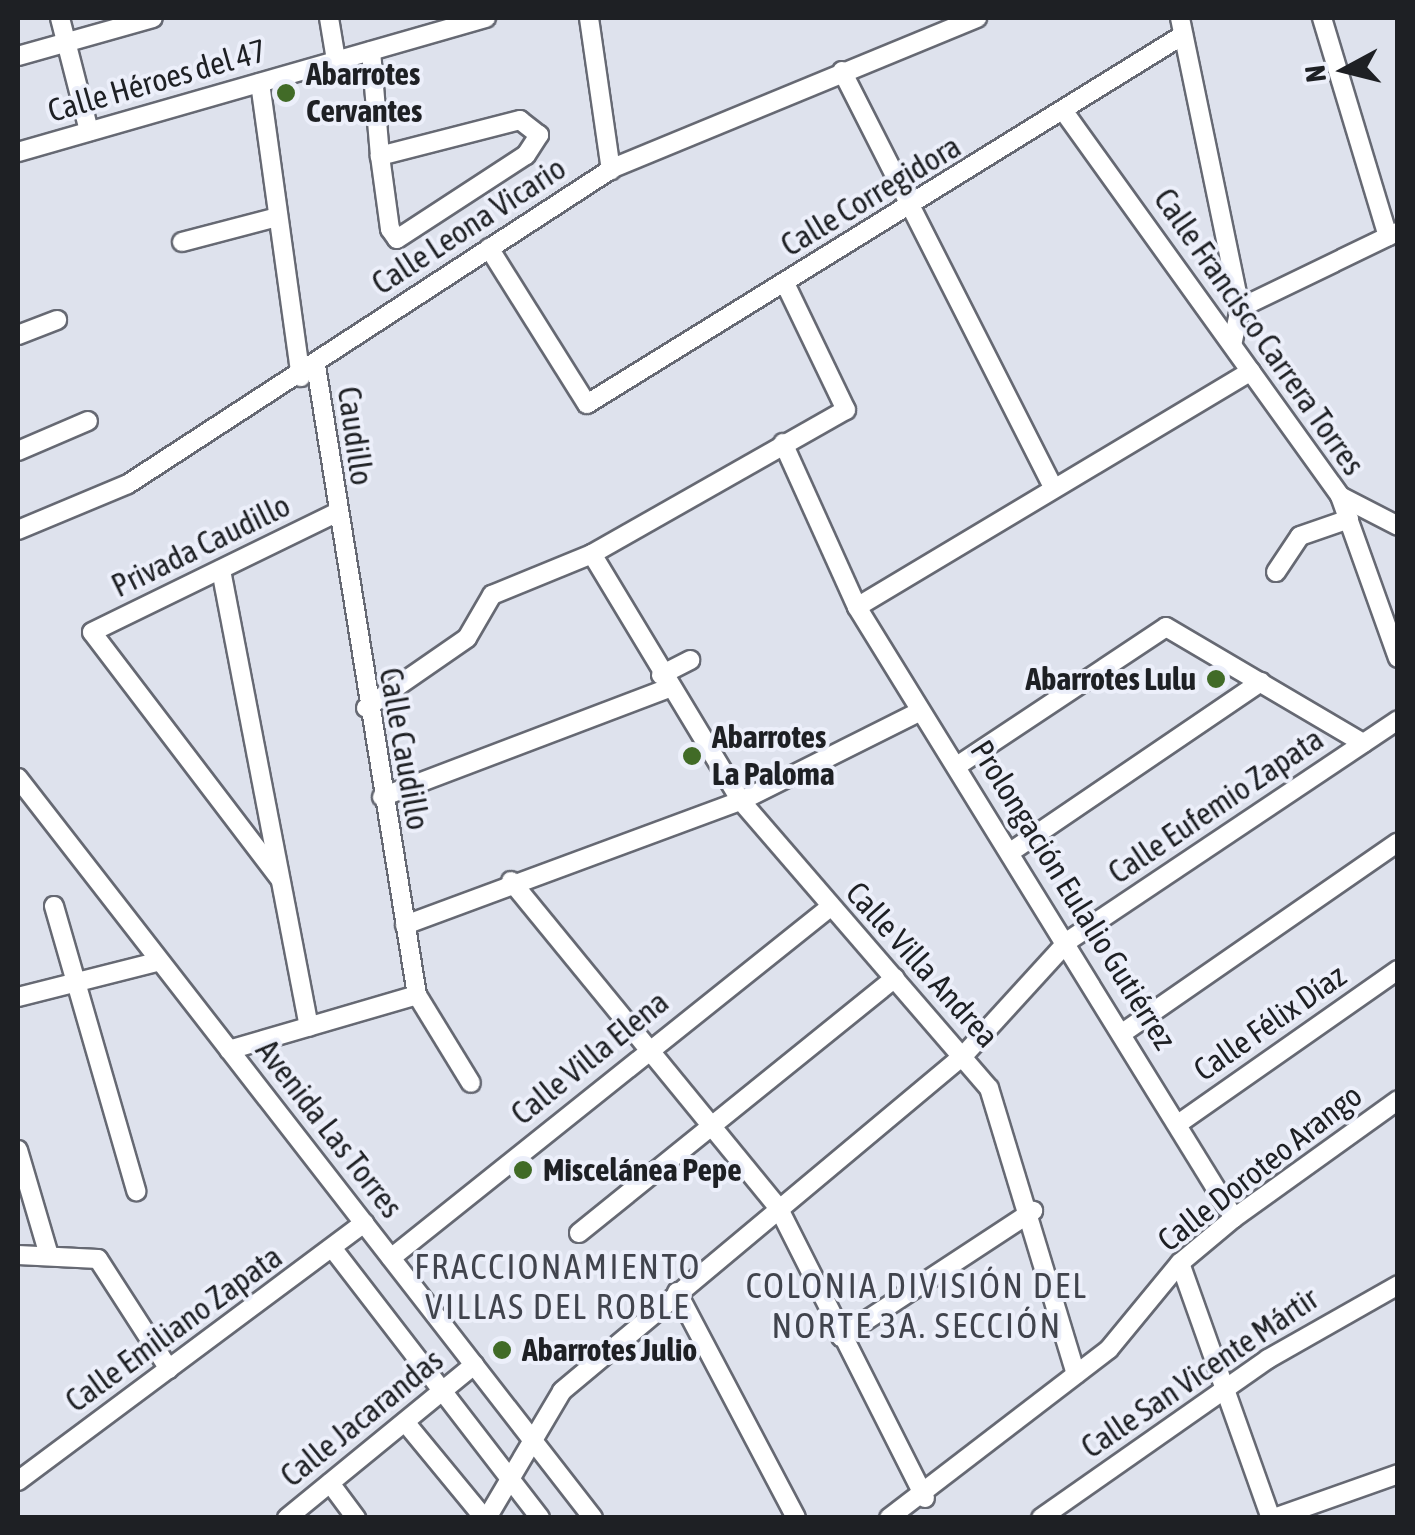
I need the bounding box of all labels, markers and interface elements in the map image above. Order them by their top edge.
north arrow [1295,20,1395,120]
street label: Calle Héroes del 47 [43,31,271,131]
place label: Abarrotes Cervantes [306,56,422,131]
text: N [1298,64,1332,84]
marker: Abarrotes Cervantes [275,82,297,104]
street label: Calle Corregidora [774,127,968,265]
street label: Calle Leona Vicario [365,149,573,303]
street label: Calle Francisco Carrera Torres [1146,181,1372,483]
street label: Caudillo [329,384,381,488]
street label: Privada Caudillo [106,486,296,606]
place label: Abarrotes Lulu [1025,660,1196,698]
street label: Calle Caudillo [371,665,437,833]
marker: Abarrotes Lulu [1205,668,1227,690]
place label: Abarrotes La Paloma [712,719,835,794]
street label: Calle Eufemio Zapata [1101,720,1331,892]
street label: Prolongación Eulalio Gutiérrez [962,733,1184,1057]
marker: Abarrotes La Paloma [681,745,703,767]
street label: Calle Villa Andrea [838,874,1006,1056]
street label: Calle Félix Díaz [1187,957,1353,1089]
street label: Calle Villa Elena [504,983,676,1133]
street label: Avenida Las Torres [248,1032,410,1226]
street label: Calle Doroteo Arango [1150,1077,1370,1259]
place label: Miscelánea Pepe [543,1151,742,1189]
marker: Miscelánea Pepe [512,1159,534,1181]
street label: Calle Emiliano Zapata [58,1238,290,1420]
district label: FRACCIONAMIENTO VILLAS DEL ROBLE [414,1245,702,1327]
district label: COLONIA DIVISIÓN DEL NORTE 3A. SECCIÓN [746,1264,1088,1346]
street label: Calle San Vicente Mártir [1074,1280,1326,1466]
place label: Abarrotes Julio [522,1331,697,1369]
marker: Abarrotes Julio [491,1339,513,1361]
street label: Calle Jacarandas [273,1341,451,1495]

